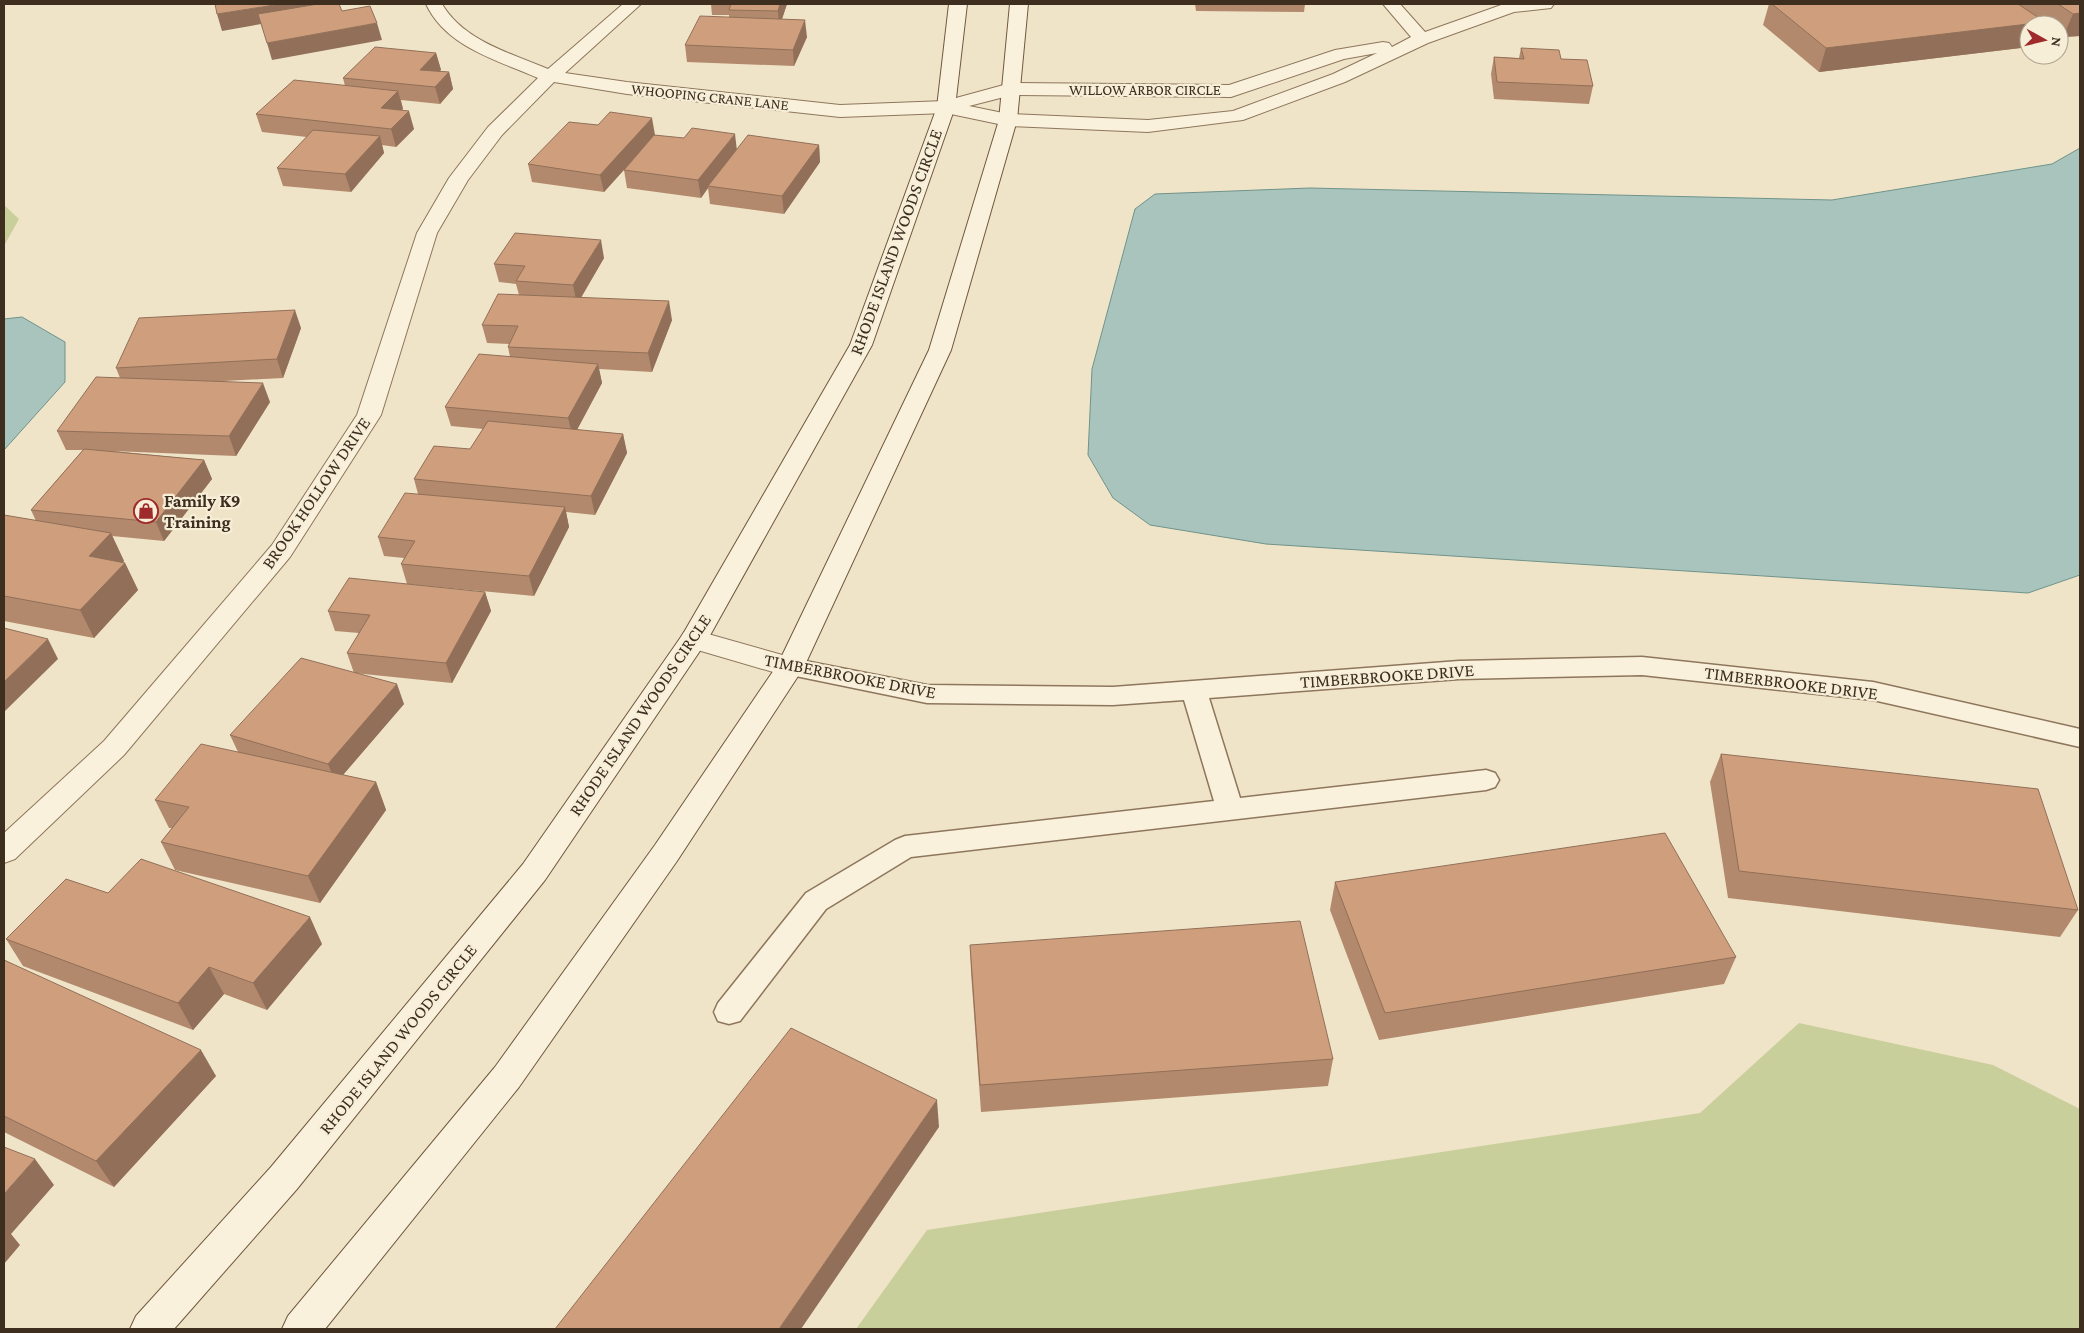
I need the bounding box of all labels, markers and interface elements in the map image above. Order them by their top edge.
north arrow [2019,15,2069,65]
text: N [2048,36,2065,48]
street label: WHOOPING CRANE LANE [631,81,789,113]
street label: WILLOW ARBOR CIRCLE [1069,82,1221,98]
street label: RHODE ISLAND WOODS CIRCLE [846,126,946,358]
street label: BROOK HOLLOW DRIVE [258,413,374,573]
place label: Family K9 Training [164,491,241,532]
shop icon: Family K9 Training [133,498,159,524]
street label: RHODE ISLAND WOODS CIRCLE [565,610,715,820]
street label: TIMBERBROOKE DRIVE [762,650,938,703]
street label: TIMBERBROOKE DRIVE [1299,660,1475,692]
street label: TIMBERBROOKE DRIVE [1703,662,1879,704]
street label: RHODE ISLAND WOODS CIRCLE [315,940,481,1138]

